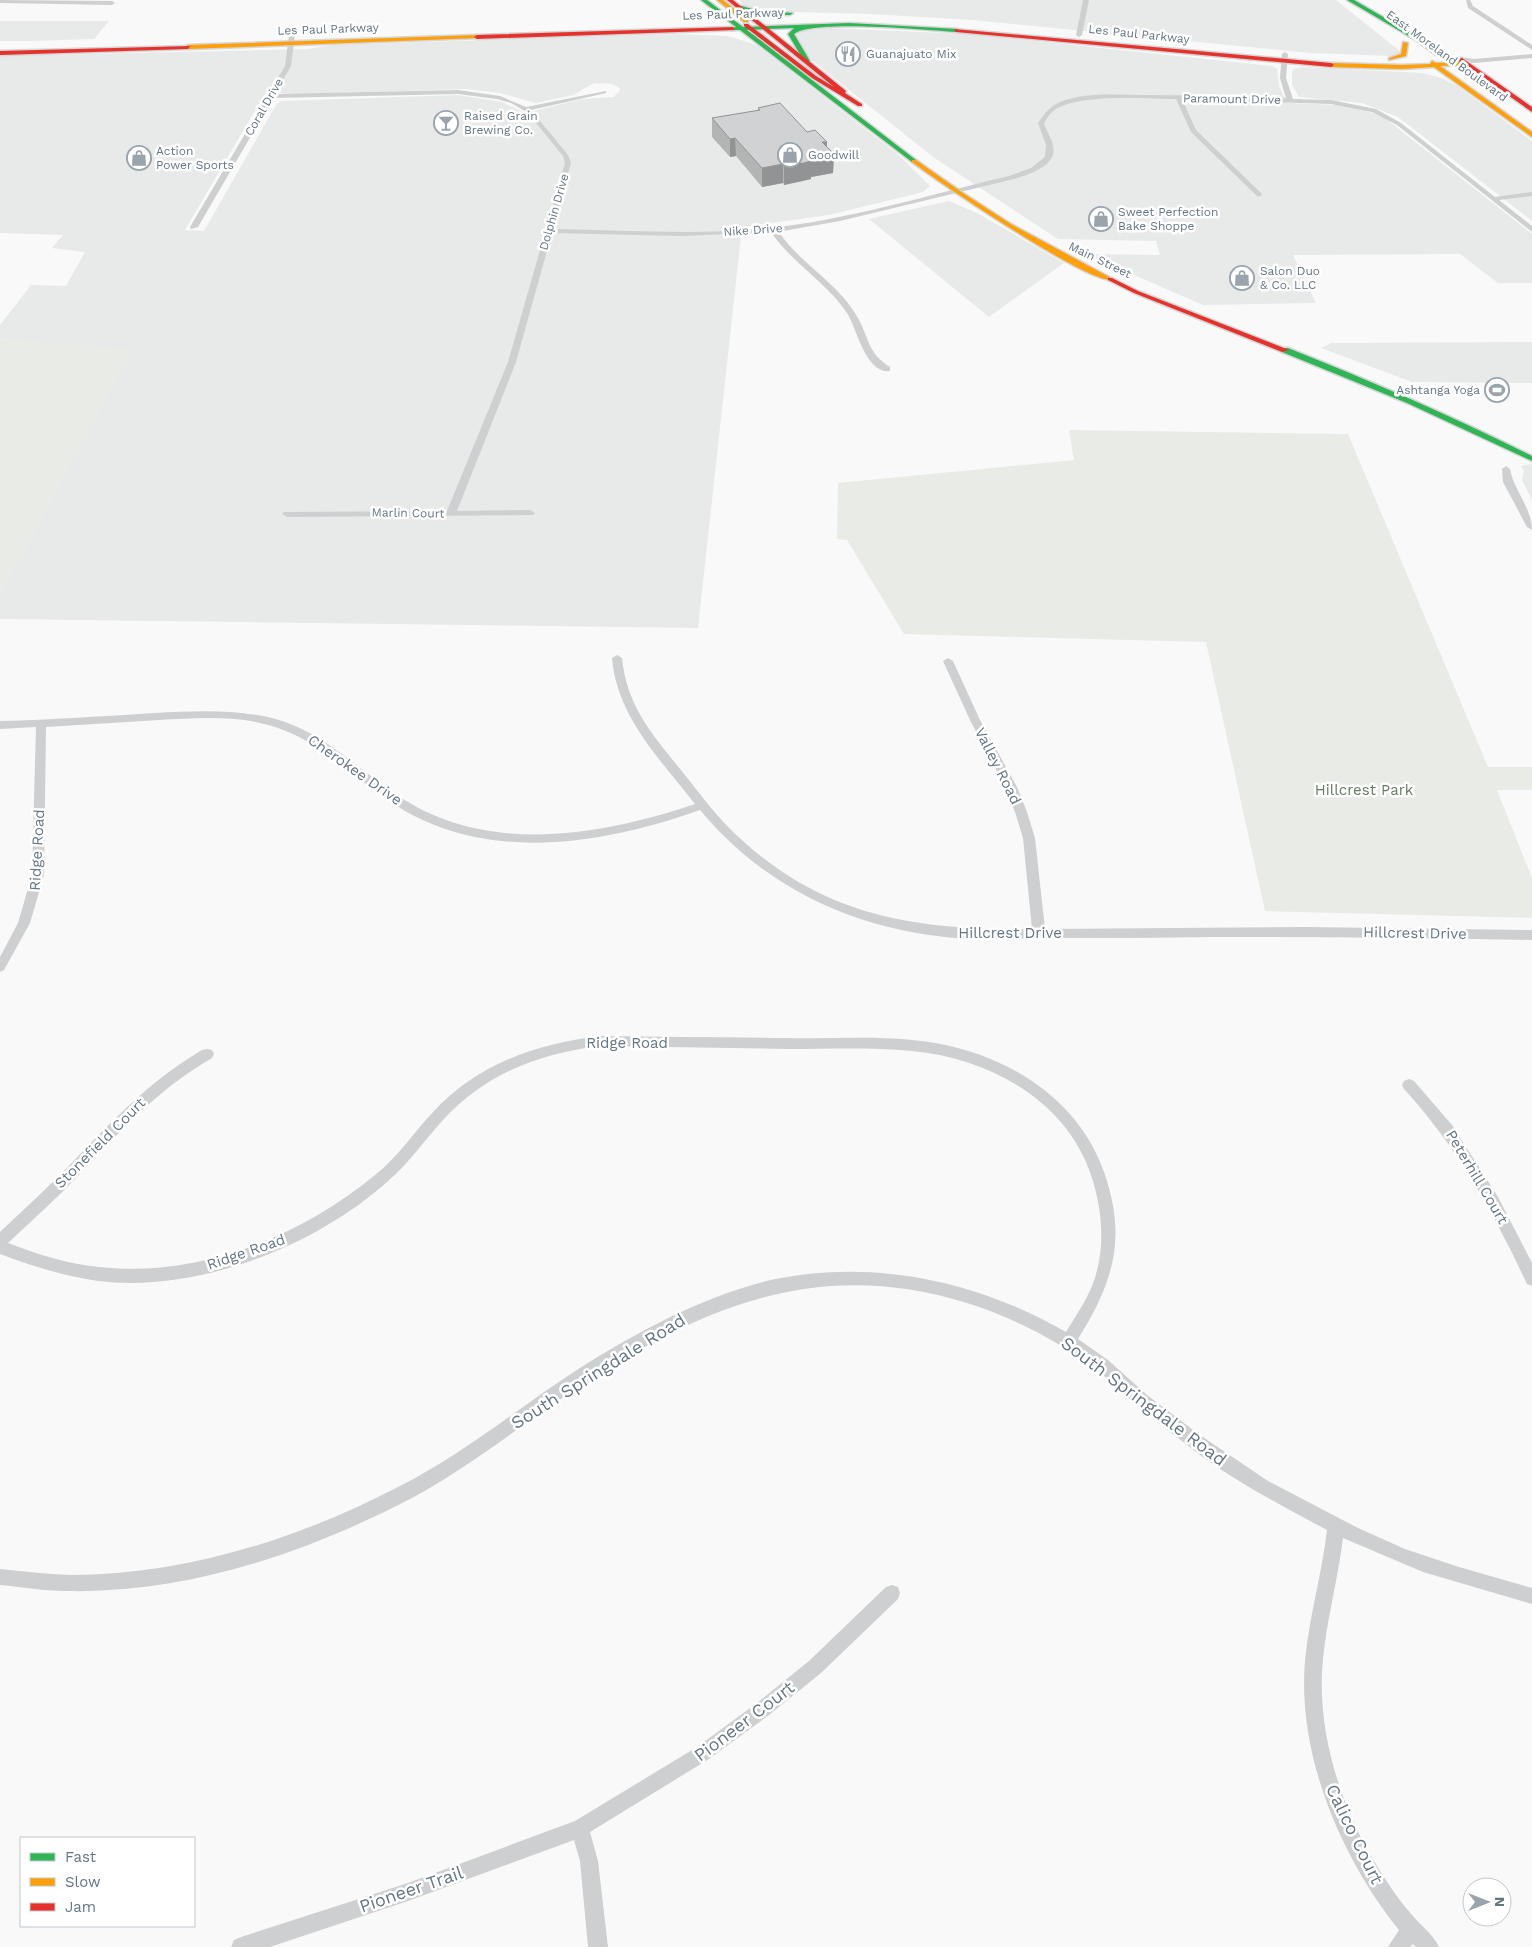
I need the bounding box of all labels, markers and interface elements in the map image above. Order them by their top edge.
street label: Les Paul Parkway [682,5,785,23]
street label: East Moreland Boulevard [1384,7,1510,105]
street label: Les Paul Parkway [277,20,380,38]
street label: Les Paul Parkway [1088,22,1191,46]
restaurant icon: Guanajuato Mix [835,41,861,67]
place label: Guanajuato Mix [866,47,956,61]
street label: Coral Drive [242,76,286,138]
street label: Paramount Drive [1183,91,1281,107]
place label: Raised Grain Brewing Co. [464,109,538,137]
bar icon: Raised Grain Brewing Co. [433,110,459,136]
shop icon: Goodwill [777,142,803,168]
place label: Action Power Sports [156,144,234,172]
shop icon: Action Power Sports [126,145,152,171]
place label: Goodwill [808,148,860,162]
street label: Dolphin Drive [536,172,572,252]
place label: Sweet Perfection Bake Shoppe [1118,205,1218,233]
shop icon: Sweet Perfection Bake Shoppe [1088,206,1114,232]
street label: Nike Drive [723,221,783,239]
street label: Main Street [1066,239,1134,281]
place label: Salon Duo & Co. LLC [1260,264,1320,292]
shop icon: Salon Duo & Co. LLC [1229,265,1255,291]
sports icon: Ashtanga Yoga [1484,377,1510,403]
place label: Ashtanga Yoga [1396,383,1480,397]
street label: Marlin Court [372,505,444,521]
street label: Valley Road [971,725,1025,807]
street label: Cherokee Drive [304,731,406,809]
park label: Hillcrest Park [1315,781,1414,799]
street label: Ridge Road [26,809,48,891]
street label: Hillcrest Drive [1363,923,1467,943]
street label: Hillcrest Drive [958,924,1062,942]
street label: Ridge Road [586,1034,668,1052]
street label: Stonefield Court [51,1093,150,1192]
street label: Peterhill Court [1442,1127,1512,1228]
street label: Ridge Road [204,1230,288,1274]
street label: South Springdale Road [507,1309,689,1433]
street label: South Springdale Road [1057,1332,1231,1470]
street label: Pioneer Court [690,1676,799,1766]
street label: Calico Court [1322,1781,1388,1888]
legend [20,1837,195,1927]
text: Fast [65,1848,97,1866]
street label: Pioneer Trail [356,1861,466,1917]
text: Slow [65,1873,101,1891]
north arrow [1462,1877,1512,1927]
text: N [1492,1897,1508,1907]
text: Jam [65,1898,96,1916]

